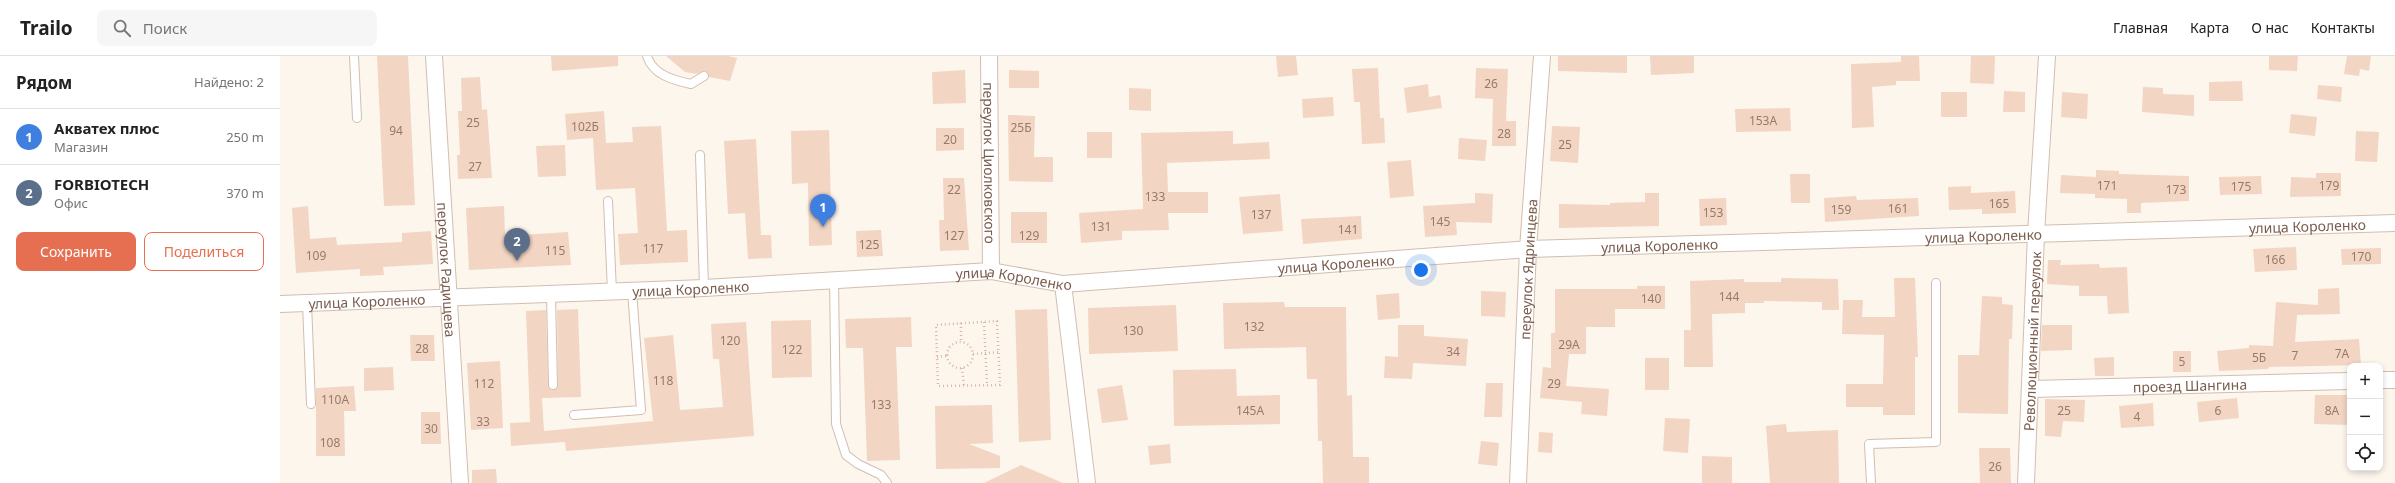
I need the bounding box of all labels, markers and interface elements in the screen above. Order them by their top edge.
search box [97,10,377,46]
text: Trailo [20,15,73,41]
icon: search [111,17,133,39]
text: Поиск [143,18,187,38]
text: Главная [2113,18,2168,37]
text: Карта [2190,18,2229,37]
text: О нас [2251,18,2289,37]
text: Контакты [2311,18,2375,37]
text: Рядом [16,71,72,94]
text: Найдено: 2 [194,73,264,91]
house number: 26 [1484,75,1498,92]
street label: переулок Циолковского [980,82,1000,244]
house number: 153А [1749,112,1777,129]
house number: 25 [466,114,480,131]
text: Акватех плюс [54,118,160,138]
house number: 102Б [571,118,599,135]
house number: 25Б [1010,119,1032,136]
house number: 94 [389,122,403,139]
house number: 28 [1497,125,1511,142]
text: 1 [25,128,33,146]
text: 250 m [226,128,264,146]
house number: 20 [943,131,957,148]
house number: 25 [1558,136,1572,153]
text: Магазин [54,138,108,156]
house number: 27 [468,158,482,175]
text: FORBIOTECH [54,174,149,194]
house number: 171 [2097,177,2117,194]
house number: 179 [2319,177,2339,194]
house number: 175 [2231,178,2251,195]
house number: 22 [947,181,961,198]
house number: 173 [2166,181,2186,198]
text: 2 [25,184,33,202]
text: 370 m [226,184,264,202]
house number: 133 [1145,188,1165,205]
text: Офис [54,194,88,212]
pin: 1 [810,194,836,227]
house number: 165 [1989,195,2009,212]
street label: переулок Ядринцева [1515,198,1541,340]
house number: 161 [1888,200,1908,217]
house number: 159 [1831,201,1851,218]
street label: переулок Радищева [433,202,461,338]
house number: 153 [1703,204,1723,221]
house number: 137 [1251,206,1271,223]
house number: 145 [1430,213,1450,230]
street label: улица Короленко [2249,214,2366,237]
house number: 131 [1091,218,1111,235]
house number: 141 [1338,221,1358,238]
street label: улица Короленко [1925,224,2042,247]
house number: 127 [944,227,964,244]
house number: 129 [1019,227,1039,244]
pin: 2 [504,228,530,261]
button: Сохранить [16,232,136,271]
button: Поделиться [144,232,264,271]
street label: улица Короленко [1601,234,1718,256]
house number: 125 [859,236,879,253]
house number: 117 [643,240,663,257]
house number: 115 [545,242,565,259]
house number: 109 [306,247,326,264]
house number: 170 [2351,248,2371,265]
street label: улица Короленко [1277,250,1395,277]
street label: Революционный переулок [2019,250,2045,431]
house number: 166 [2265,251,2285,268]
your location [1411,260,1431,280]
street label: улица Короленко [955,261,1072,294]
street label: улица Короленко [632,276,750,300]
house number: 144 [1719,288,1739,305]
street label: улица Короленко [308,289,426,312]
house number: 140 [1641,290,1661,307]
house number: 132 [1244,318,1264,335]
house number: 130 [1123,322,1143,339]
house number: 120 [720,332,740,349]
house number: 29А [1558,336,1580,353]
house number: 28 [415,340,429,357]
house number: 122 [782,341,802,358]
house number: 34 [1446,343,1460,360]
house number: 7А [2335,345,2350,362]
house number: 7 [2292,347,2299,364]
house number: 5Б [2252,349,2266,366]
house number: 5 [2179,353,2186,370]
map controls [2347,363,2383,471]
button: + [2347,363,2383,399]
house number: 118 [653,372,673,389]
street label: проезд Шангина [2133,374,2247,396]
house number: 112 [474,375,494,392]
house number: 29 [1547,375,1561,392]
house number: 110А [321,391,349,408]
house number: 133 [871,396,891,413]
button: − [2347,399,2383,435]
house number: 145А [1236,402,1264,419]
house number: 25 [2057,402,2071,419]
house number: 6 [2215,402,2222,419]
house number: 8А [2325,402,2340,419]
house number: 4 [2134,408,2141,425]
house number: 33 [476,413,490,430]
house number: 30 [424,420,438,437]
house number: 108 [320,434,340,451]
button: locate [2347,435,2383,471]
house number: 26 [1988,458,2002,475]

